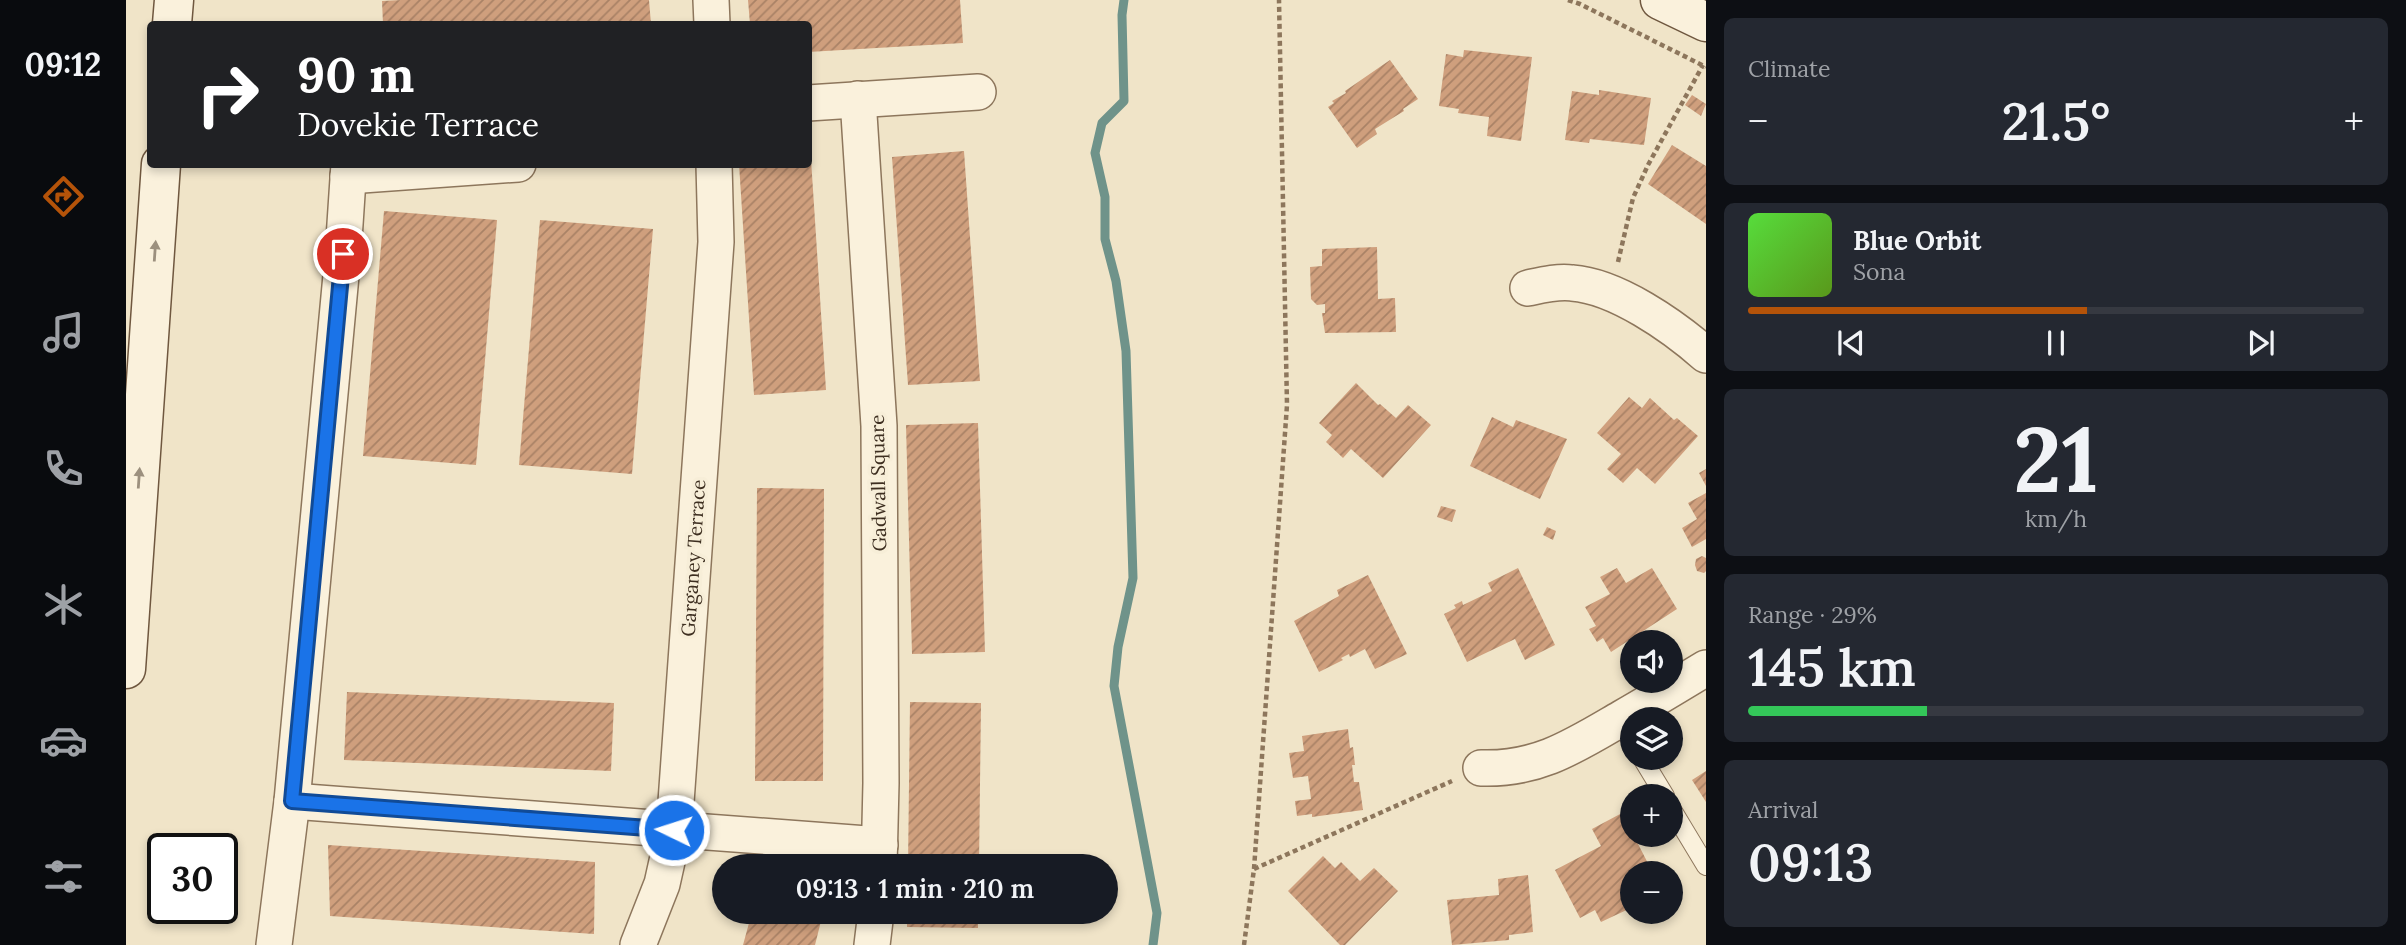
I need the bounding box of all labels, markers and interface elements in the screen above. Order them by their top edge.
text: 90 m [297,43,414,105]
text: 09:12 [25,44,101,85]
icon: right [182,49,273,140]
text: Climate [1748,54,1830,83]
text: 21.5° [2002,88,2110,154]
text: − [1748,97,1768,145]
text: + [2344,97,2364,145]
text: Dovekie Terrace [297,104,539,145]
icon: directions [39,172,88,221]
pin [313,224,373,284]
text: Blue Orbit [1853,224,1981,257]
icon: arrive [324,235,362,273]
one-way arrow [150,240,161,262]
text: Sona [1853,257,1905,286]
icon: music [39,308,88,357]
icon: previous [1832,324,1870,362]
icon: pause [2037,324,2075,362]
icon: next [2242,324,2280,362]
text: 21 [2013,400,2099,517]
street label: Gadwall Square [865,414,891,552]
icon: phone [39,444,88,493]
one-way arrow [134,467,145,489]
street label: Garganey Terrace [676,479,710,637]
text: km/h [2025,504,2087,533]
icon: climate [39,580,88,629]
text: Range · 29% [1748,600,1877,629]
map controls [1620,630,1683,924]
button: sound [1620,630,1683,693]
text: 145 km [1748,634,1916,700]
button: layers [1620,707,1683,770]
icon: car [39,716,88,765]
button: + [1620,784,1683,847]
position arrow [637,793,711,867]
text: Arrival [1748,795,1818,824]
text: 09:13 [1748,829,1873,895]
speed limit sign: 30 [147,833,238,924]
icon: filters [39,852,88,901]
button: − [1620,861,1683,924]
text: 09:13 · 1 min · 210 m [796,872,1034,905]

